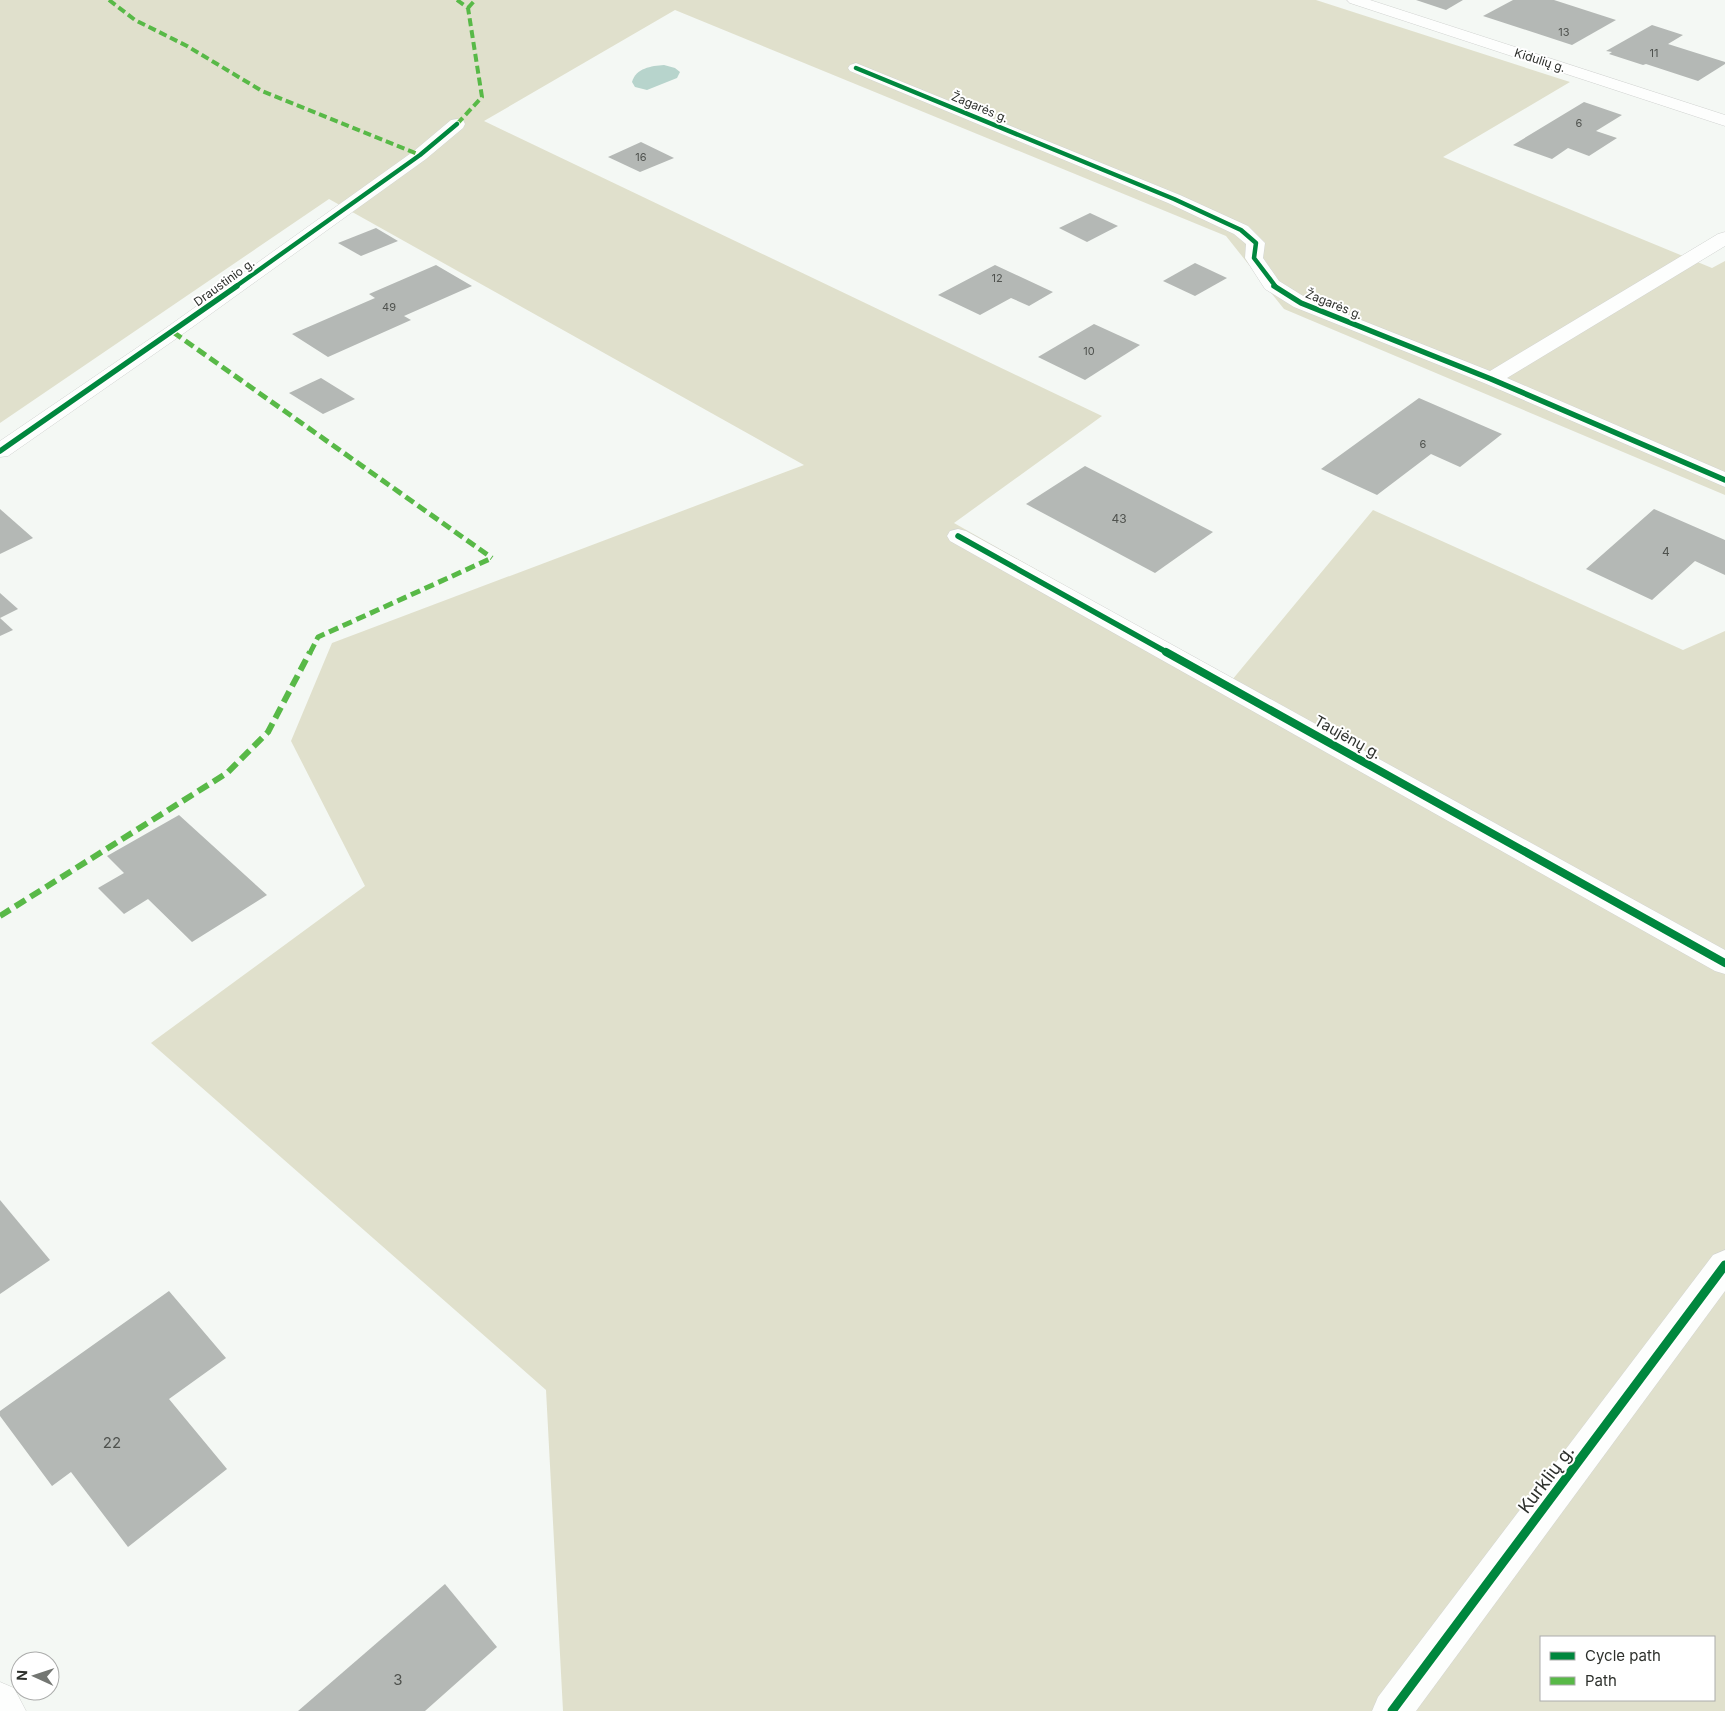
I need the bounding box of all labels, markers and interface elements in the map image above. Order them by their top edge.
house number: 13 [1558,25,1570,39]
street label: Kidulių g. [1513,45,1567,75]
house number: 11 [1650,46,1658,60]
street label: Žagarės g. [949,88,1011,126]
house number: 6 [1576,116,1583,130]
house number: 16 [635,150,647,164]
street label: Draustinio g. [191,255,257,309]
house number: 12 [991,271,1003,285]
street label: Žagarės g. [1303,286,1365,322]
house number: 49 [382,300,396,314]
house number: 10 [1083,344,1095,358]
house number: 6 [1420,437,1427,451]
house number: 43 [1111,511,1127,526]
house number: 4 [1662,544,1670,559]
street label: Taujėnų g. [1311,711,1385,763]
house number: 22 [103,1433,121,1452]
street label: Kurklių g. [1514,1441,1578,1517]
legend [1540,1636,1715,1701]
text: Cycle path [1585,1646,1661,1665]
north arrow [10,1651,60,1701]
text: N [13,1670,30,1681]
house number: 3 [393,1670,403,1689]
text: Path [1585,1671,1617,1690]

